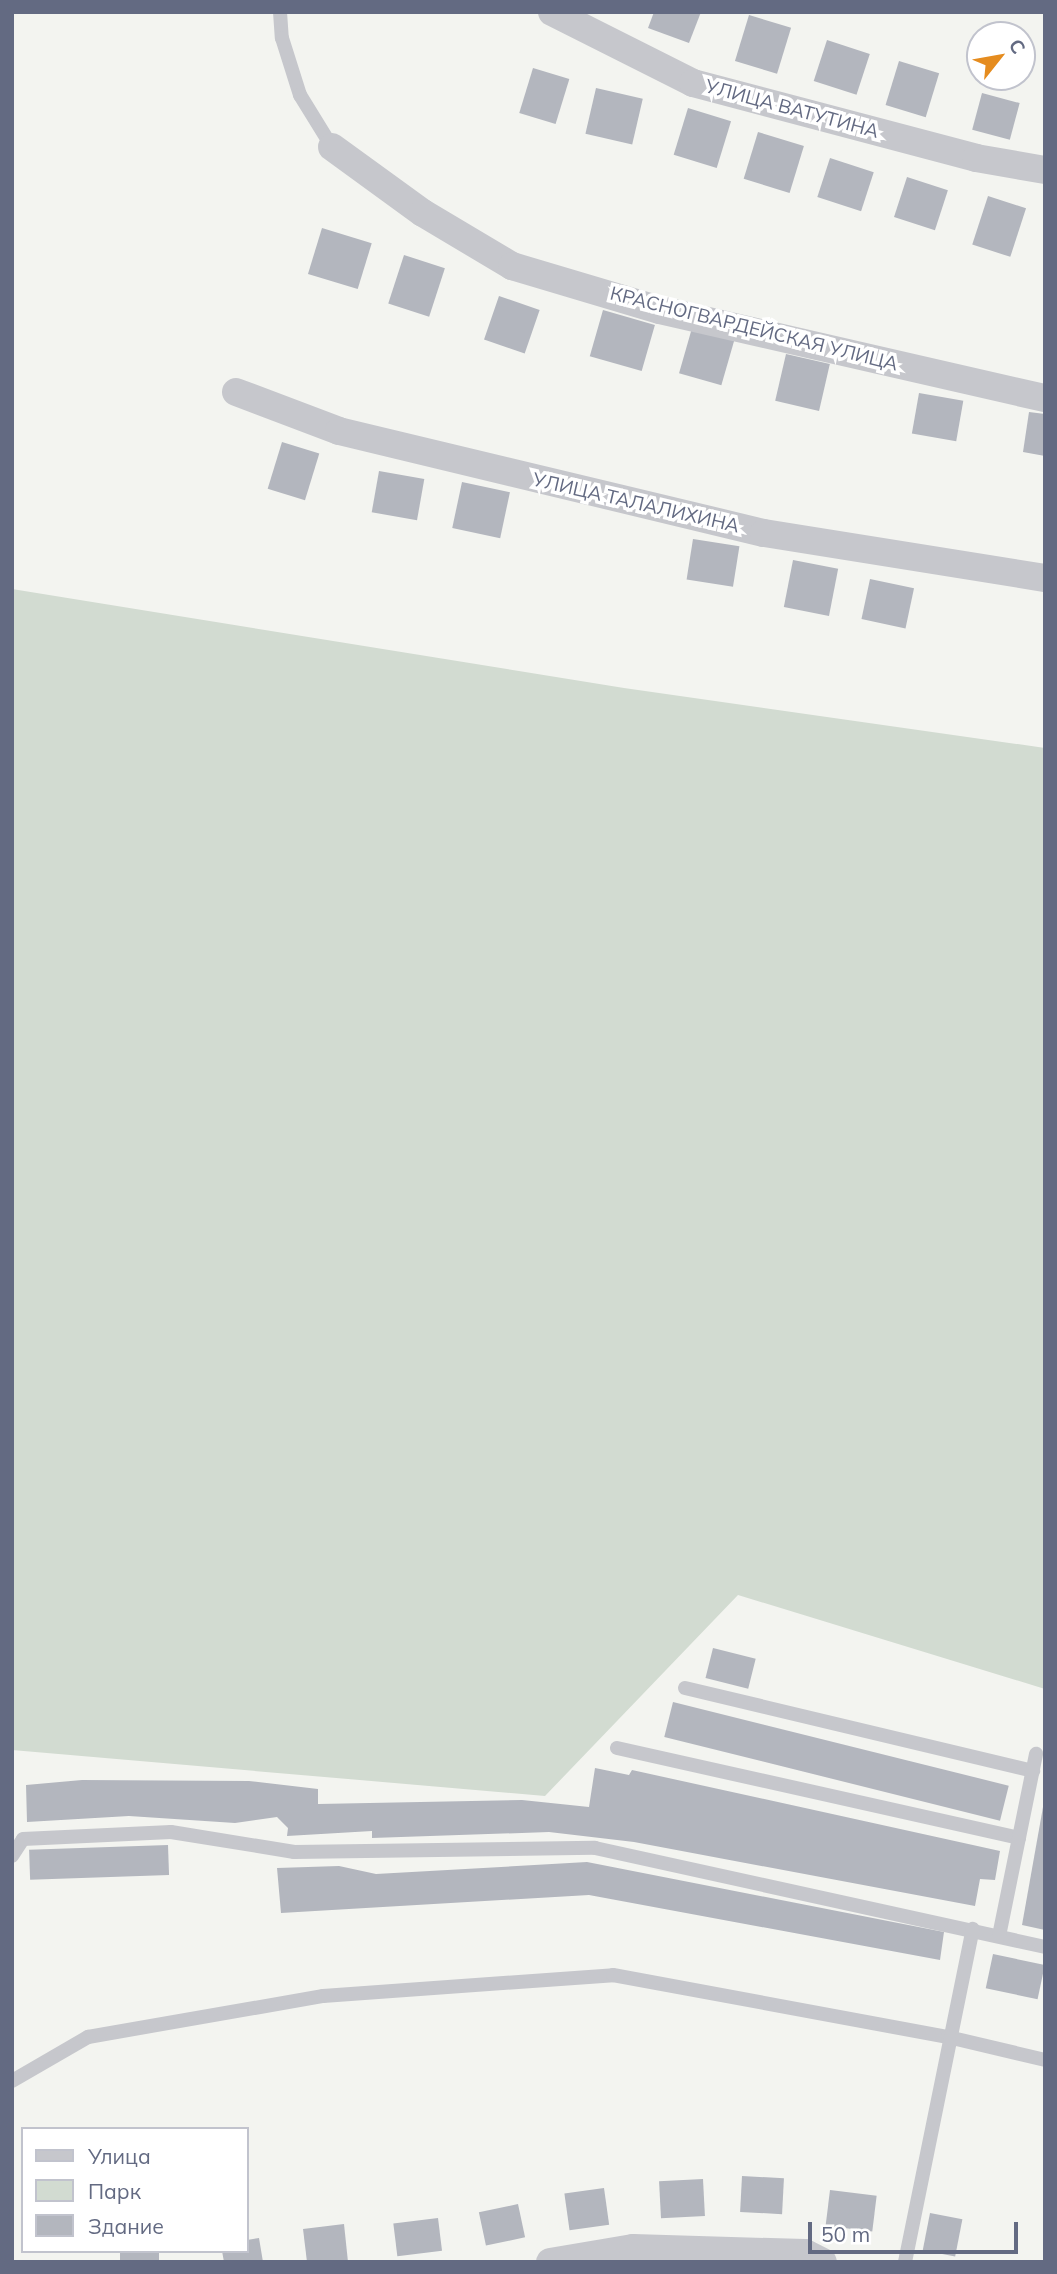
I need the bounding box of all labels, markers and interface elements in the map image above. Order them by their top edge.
north arrow [966,21,1036,91]
text: С [1004,34,1031,58]
street label: УЛИЦА ВАТУТИНА [703,75,881,143]
street label: КРАСНОГВАРДЕЙСКАЯ УЛИЦА [608,282,900,376]
street label: УЛИЦА ТАЛАЛИХИНА [530,468,742,538]
legend [21,2127,248,2253]
text: Улица [88,2143,151,2169]
text: Парк [88,2178,141,2204]
scale bar [812,2208,1022,2252]
text: Здание [88,2213,164,2239]
text: 50 m [821,2221,870,2247]

